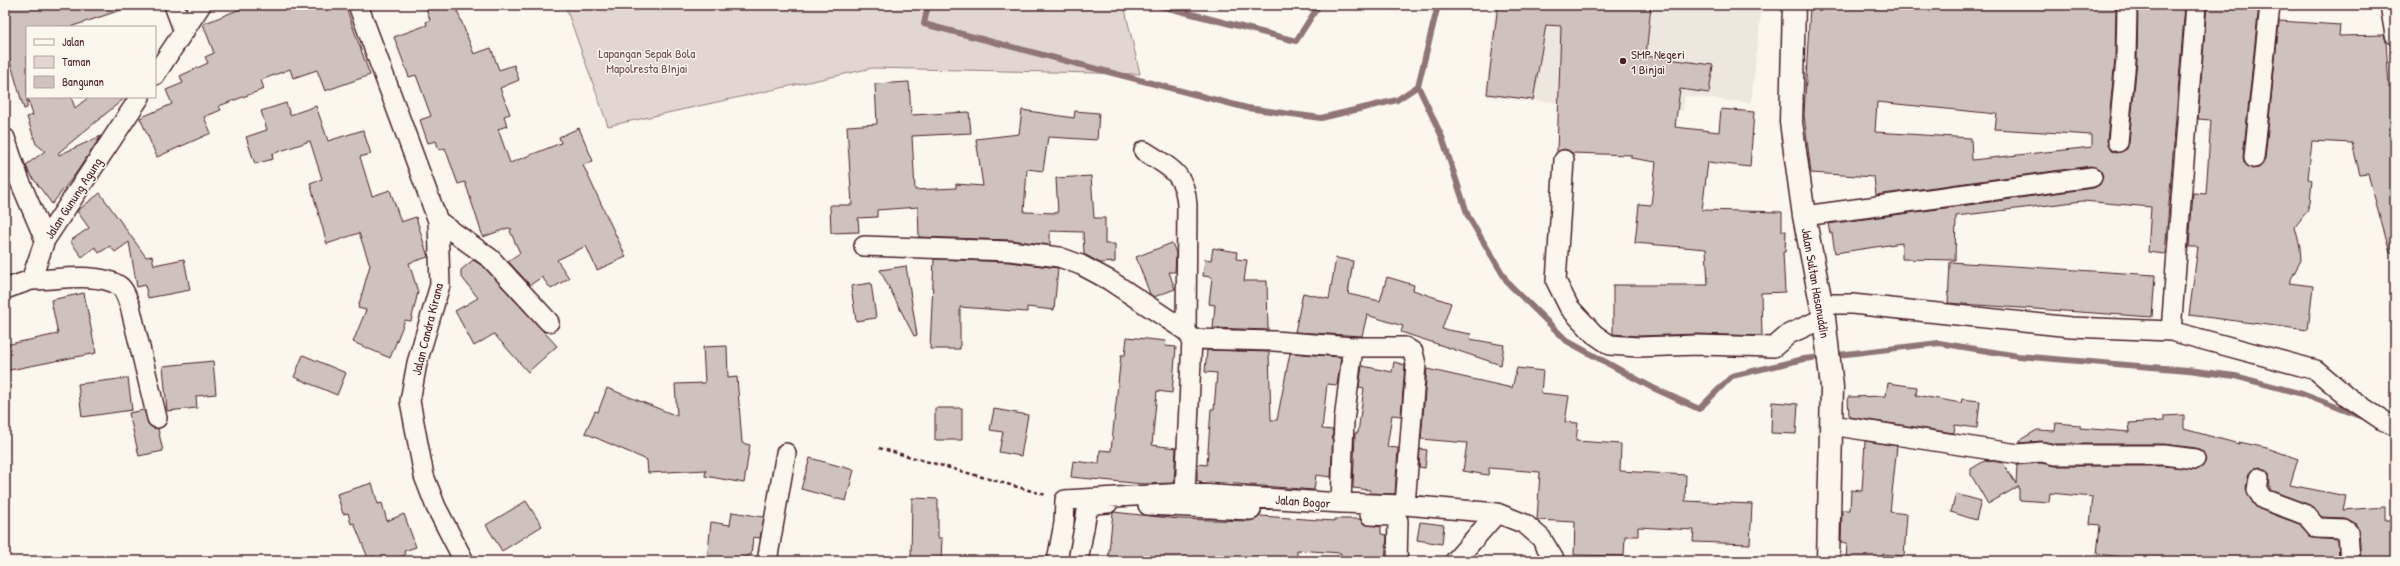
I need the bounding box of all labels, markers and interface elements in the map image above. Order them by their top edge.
legend [26,26,156,98]
text: Jalan [62,33,84,50]
park label: Lapangan Sepak Bola Mapolresta BInjai [599,44,695,77]
place label: SMP Negeri 1 Binjai [1631,45,1685,78]
text: Taman [62,53,91,70]
marker: SMP Negeri 1 Binjai [1618,56,1628,66]
text: Bangunan [62,73,104,90]
street label: Jalan Gunung Agung [40,154,106,242]
street label: Jalan Sultan Hasanuddin [1797,226,1835,340]
street label: Jalan Candra Kirana [407,281,447,377]
street label: Jalan Bogor [1275,490,1331,512]

